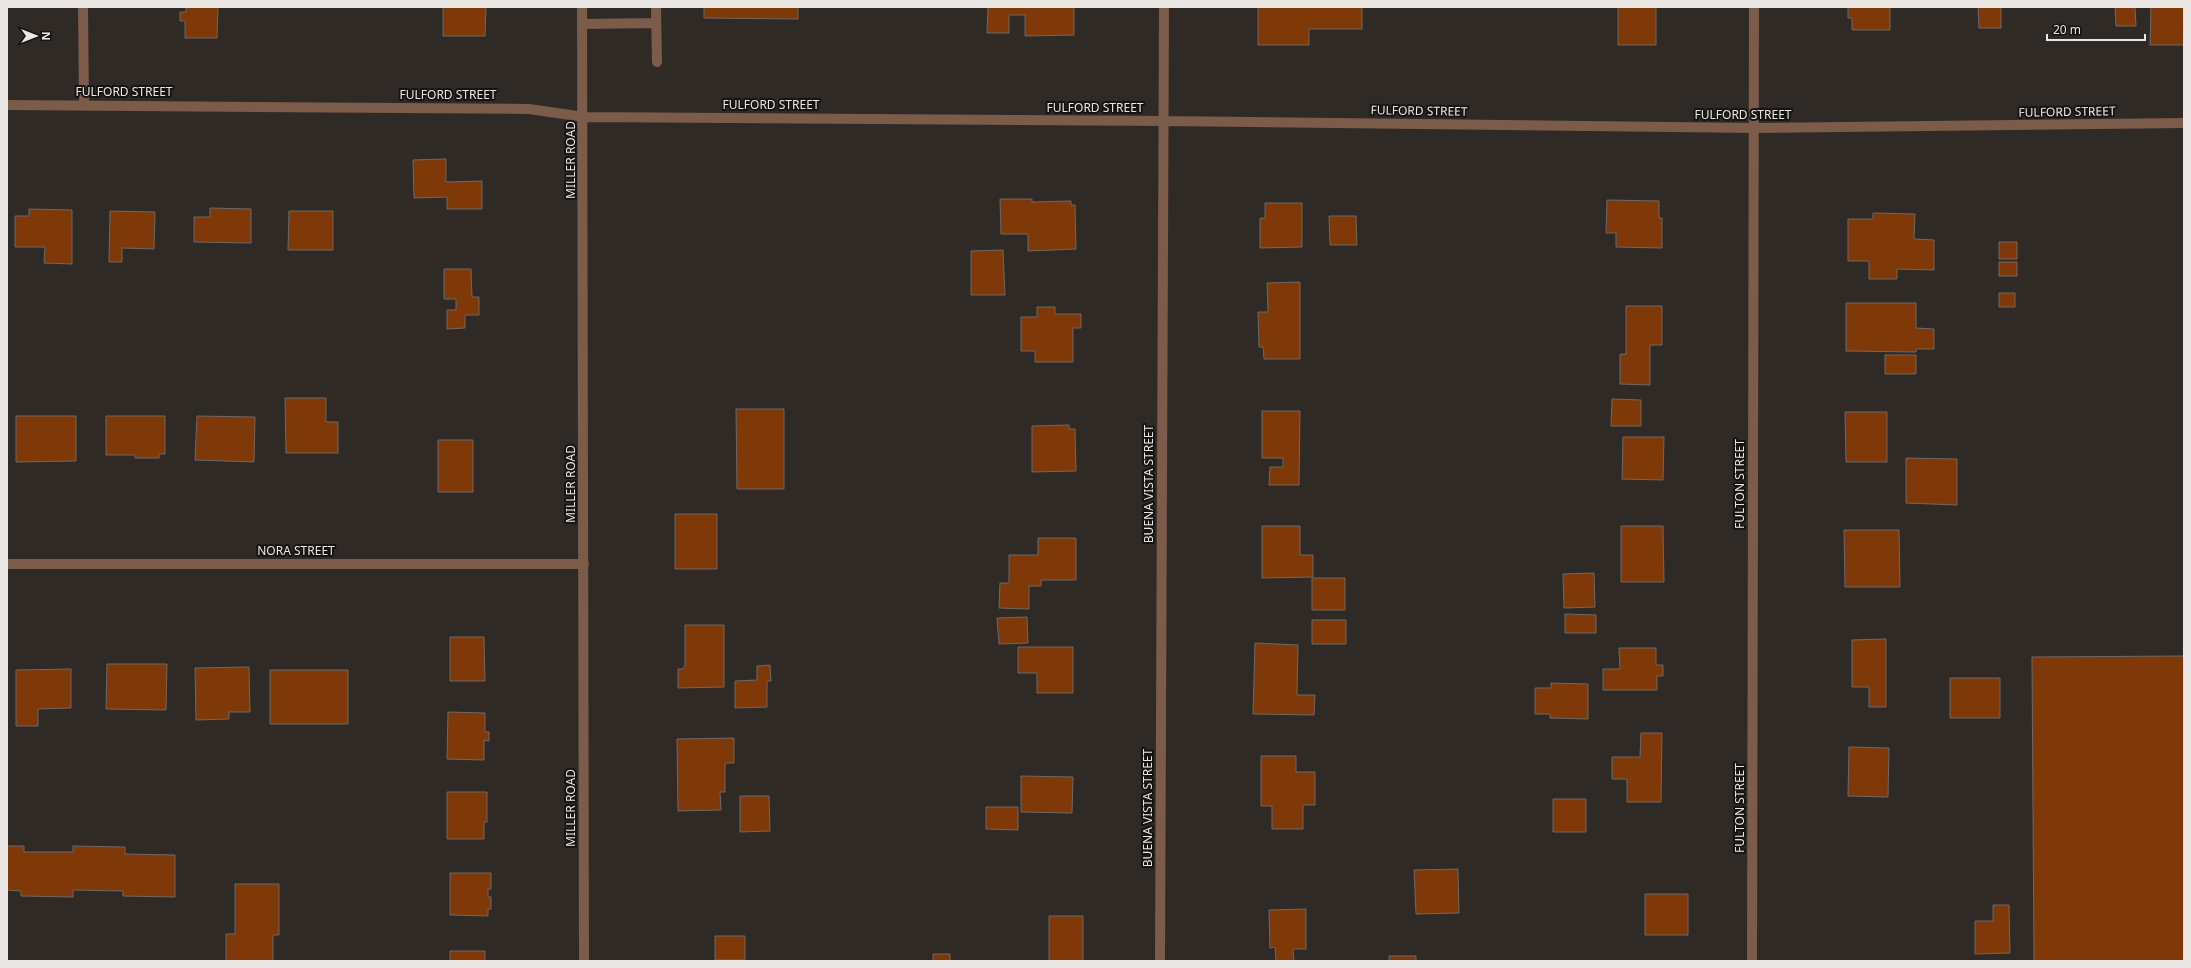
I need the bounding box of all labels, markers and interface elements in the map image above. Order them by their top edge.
north arrow [16,16,56,56]
scale bar [2047,16,2145,42]
text: 20 m [2053,21,2081,38]
text: N [39,32,54,40]
street label: FULFORD STREET [76,83,173,100]
street label: FULFORD STREET [400,86,497,103]
street label: FULFORD STREET [723,96,820,113]
street label: FULFORD STREET [1047,99,1144,116]
street label: FULFORD STREET [1370,101,1468,120]
street label: FULFORD STREET [2018,102,2116,121]
street label: FULFORD STREET [1695,106,1792,123]
street label: MILLER ROAD [562,121,579,199]
street label: BUENA VISTA STREET [1140,424,1157,543]
street label: FULTON STREET [1731,439,1748,529]
street label: MILLER ROAD [562,445,579,523]
street label: NORA STREET [257,542,335,559]
street label: BUENA VISTA STREET [1139,748,1156,867]
street label: FULTON STREET [1731,763,1748,853]
street label: MILLER ROAD [562,769,579,847]

